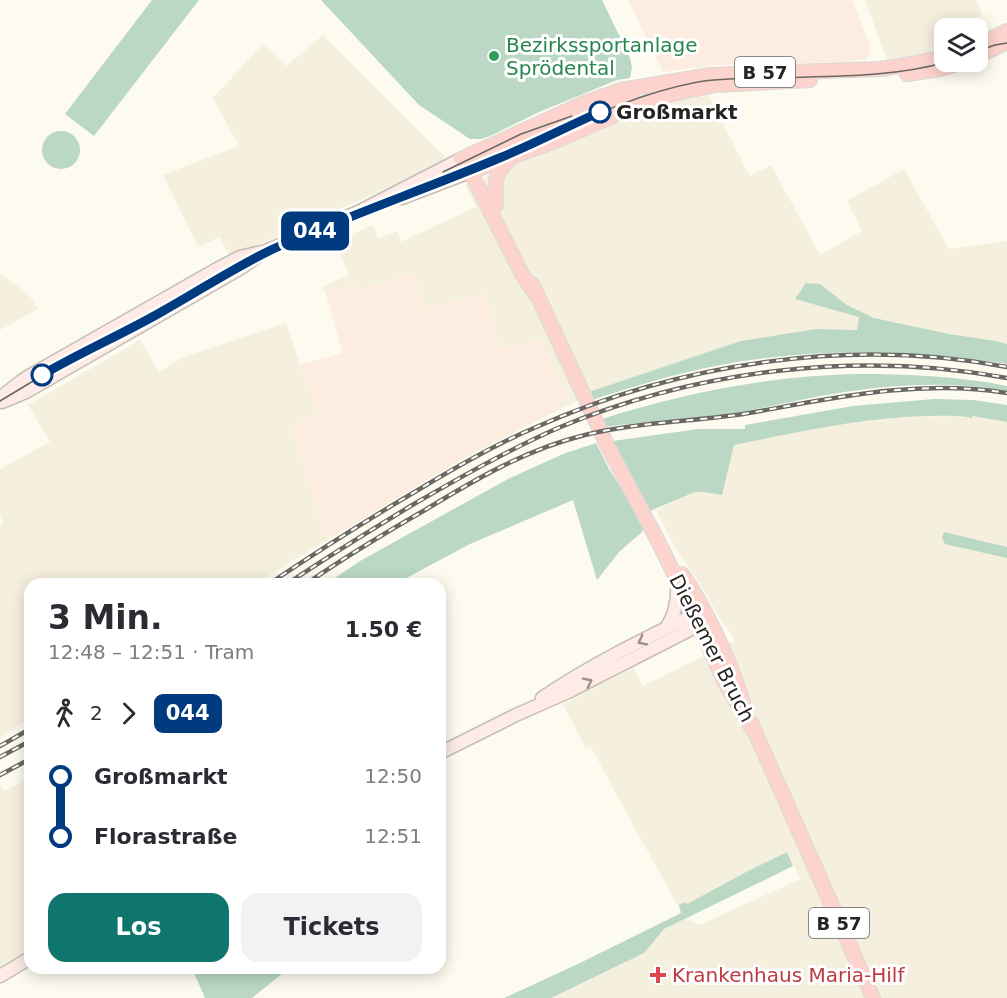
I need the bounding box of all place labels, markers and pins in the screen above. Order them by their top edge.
place label: Bezirkssportanlage Sprödental [506,33,697,80]
marker: Bezirkssportanlage Sprödental [487,49,501,63]
place label: Großmarkt [616,100,738,124]
marker: Großmarkt [589,101,611,123]
unlabelled marker [31,364,53,386]
place label: Krankenhaus Maria-Hilf [672,963,905,987]
marker: Krankenhaus Maria-Hilf [649,966,667,984]

